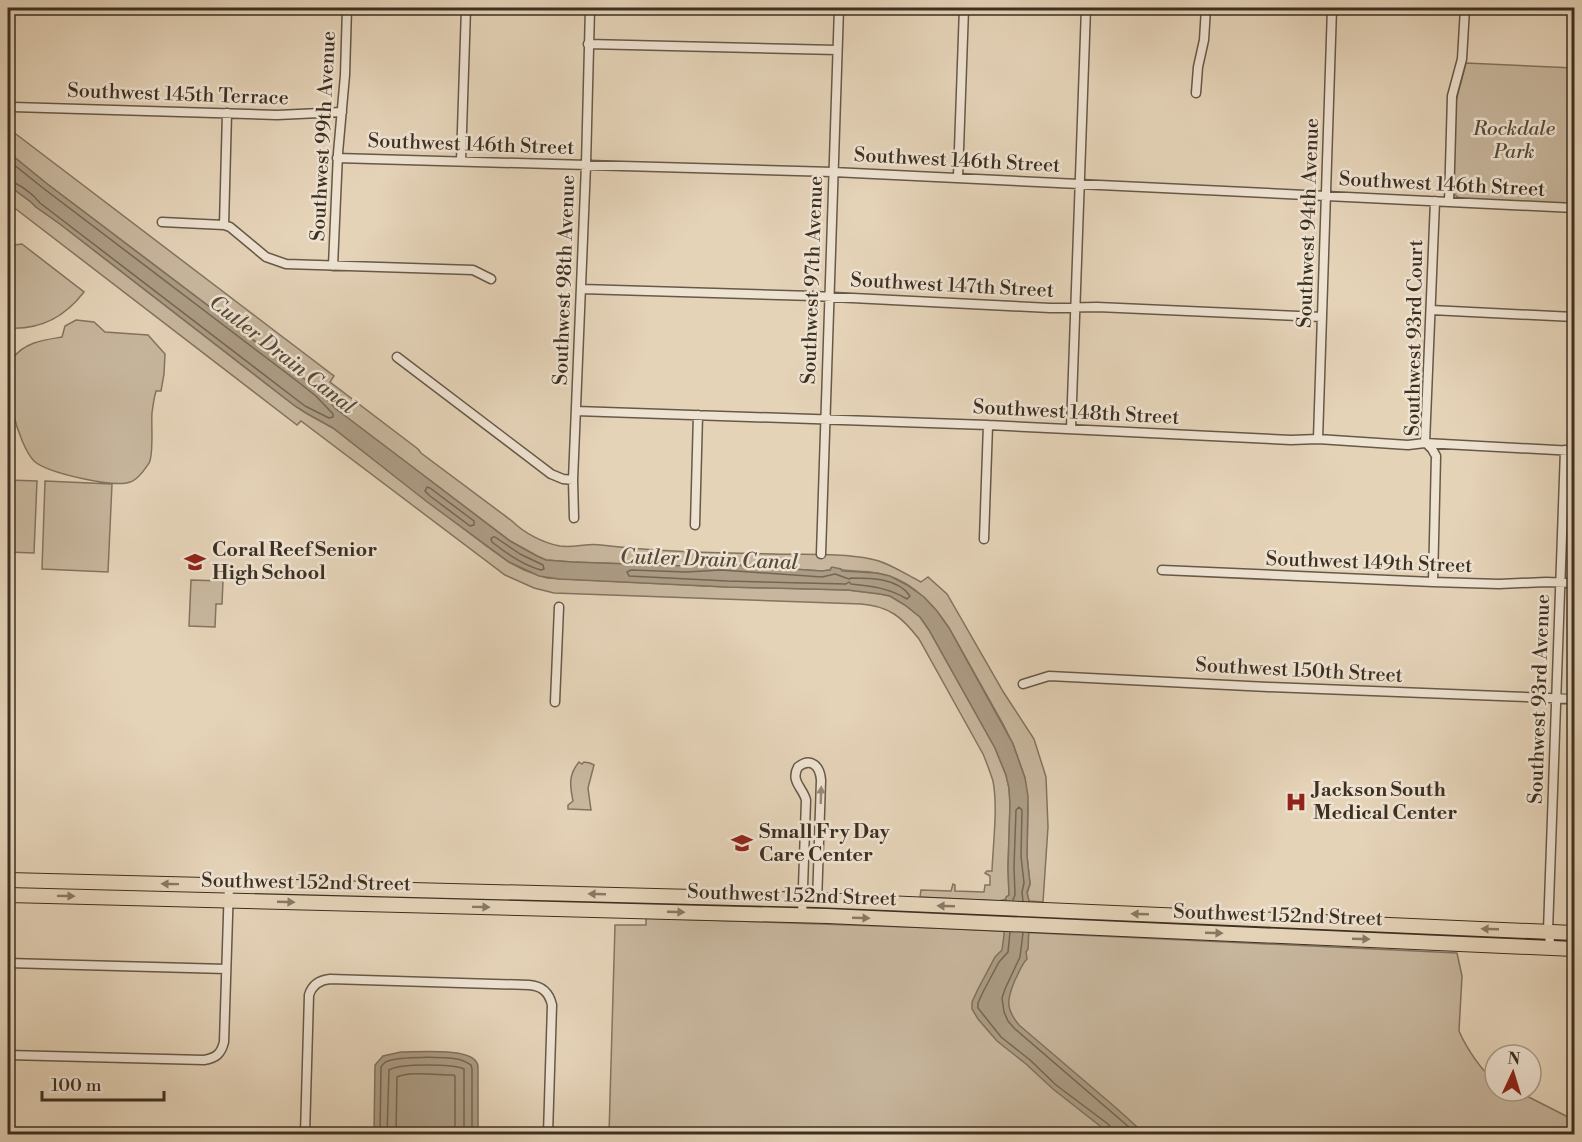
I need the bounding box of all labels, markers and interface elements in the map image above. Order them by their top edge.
street label: Southwest 99th Avenue [306,30,342,242]
street label: Southwest 145th Terrace [67,79,289,111]
street label: Southwest 94th Avenue [1293,117,1325,329]
park label: Rockdale Park [1472,117,1556,165]
street label: Southwest 146th Street [367,129,575,161]
street label: Southwest 146th Street [853,143,1061,179]
street label: Southwest 146th Street [1338,167,1546,203]
street label: Southwest 98th Avenue [549,174,581,386]
street label: Southwest 97th Avenue [797,175,829,385]
street label: Southwest 93rd Court [1401,239,1429,437]
street label: Southwest 147th Street [850,268,1054,304]
water label: Cutler Drain Canal [204,290,360,420]
street label: Southwest 148th Street [972,395,1180,431]
place label: Coral Reef Senior High School [212,538,377,586]
water label: Cutler Drain Canal [619,544,799,576]
street label: Southwest 149th Street [1265,547,1473,579]
school or university icon: Coral Reef Senior High School [183,550,207,574]
street label: Southwest 93rd Avenue [1524,594,1556,804]
street label: Southwest 150th Street [1195,653,1403,689]
place label: Jackson South Medical Center [1310,778,1457,826]
one-way arrow [816,785,825,804]
hospital icon: Jackson South Medical Center [1284,790,1308,814]
place label: Small Fry Day Care Center [759,820,891,868]
school or university icon: Small Fry Day Care Center [730,831,754,855]
street label: Southwest 152nd Street [201,869,411,897]
one-way arrow [161,879,180,888]
street label: Southwest 152nd Street [687,880,897,912]
one-way arrow [588,890,607,899]
one-way arrow [56,891,75,901]
one-way arrow [277,897,296,906]
street label: Southwest 152nd Street [1173,900,1383,932]
one-way arrow [936,901,955,910]
one-way arrow [472,902,491,912]
one-way arrow [667,908,686,917]
one-way arrow [1130,909,1149,918]
one-way arrow [851,913,870,922]
one-way arrow [1480,924,1499,934]
one-way arrow [1204,928,1223,937]
one-way arrow [1351,934,1370,943]
north arrow [1483,1043,1543,1103]
text: N [1507,1049,1521,1069]
scale bar [42,1064,164,1102]
text: 100 m [51,1074,102,1097]

